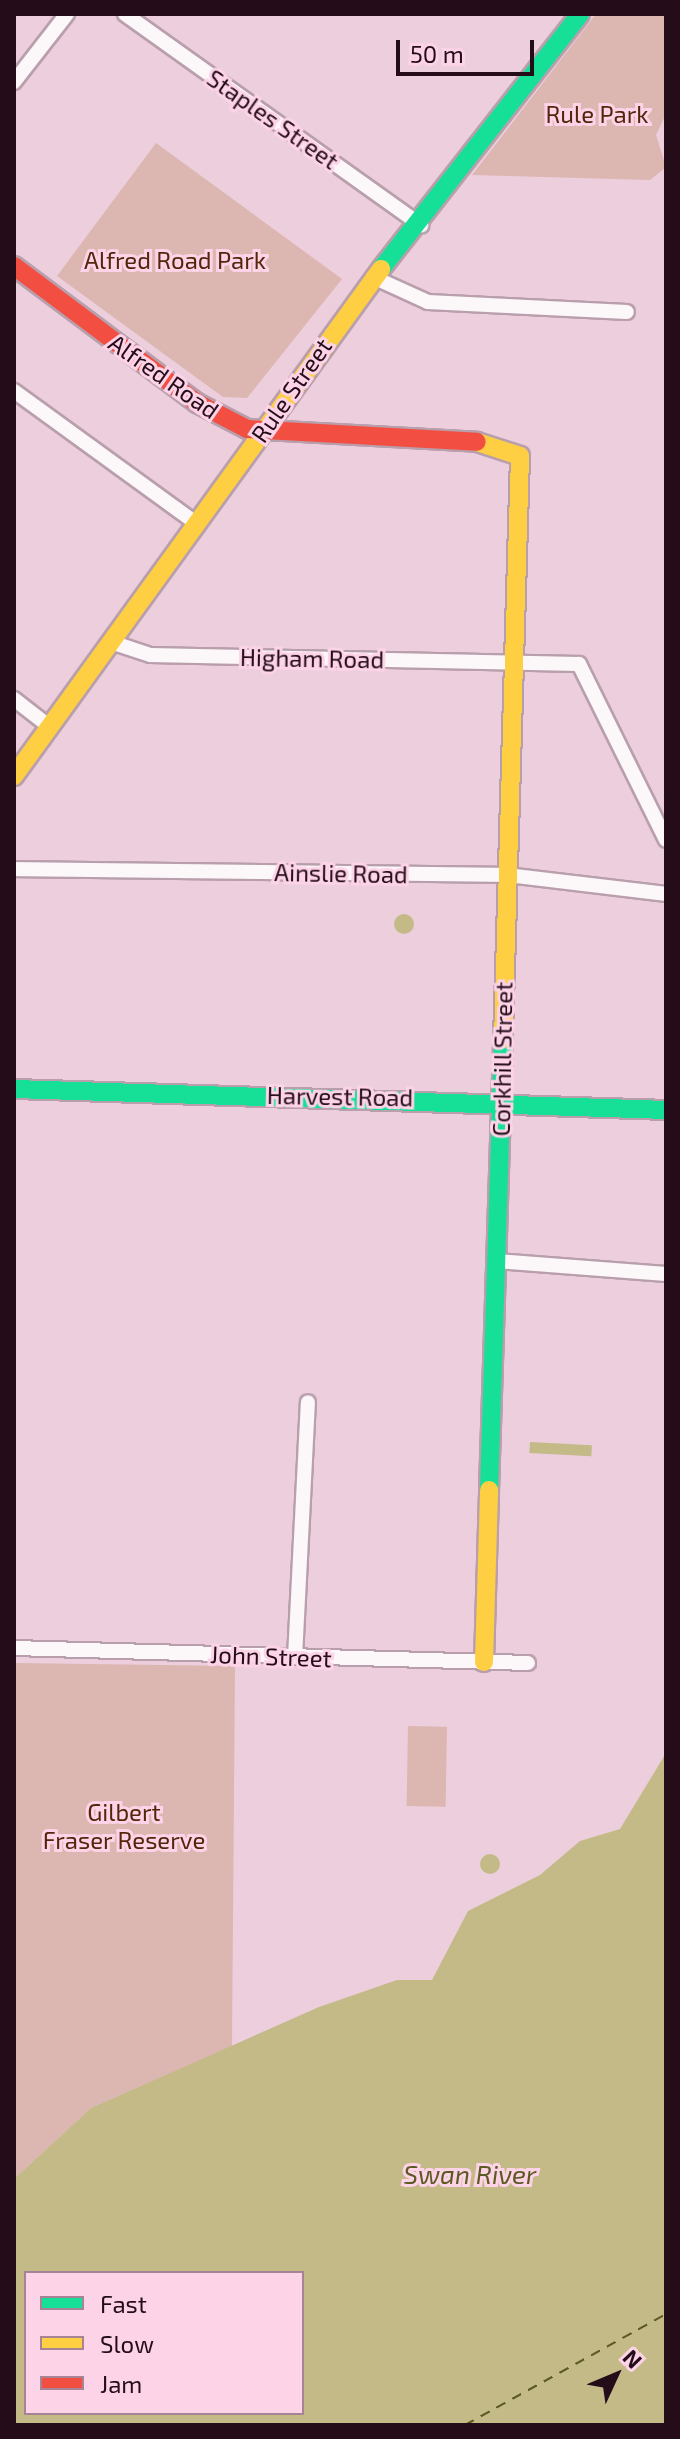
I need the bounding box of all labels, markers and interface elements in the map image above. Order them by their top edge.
scale bar [400,24,538,74]
text: 50 m [410,39,464,68]
street label: Staples Street [202,63,344,175]
park label: Rule Park [546,100,648,128]
park label: Alfred Road Park [84,246,266,274]
street label: Alfred Road [103,328,225,424]
street label: Rule Street [245,332,337,448]
street label: Higham Road [240,642,384,674]
street label: Ainslie Road [274,857,408,889]
street label: Corkhill Street [486,981,518,1137]
street label: Harvest Road [267,1080,413,1112]
street label: John Street [210,1639,332,1673]
park label: Gilbert Fraser Reserve [42,1798,206,1854]
water label: Swan River [404,2158,536,2190]
legend [24,2271,304,2415]
text: Fast [100,2289,147,2318]
text: Slow [100,2329,154,2358]
north arrow [576,2335,656,2415]
text: N [618,2344,648,2373]
text: Jam [100,2369,142,2398]

